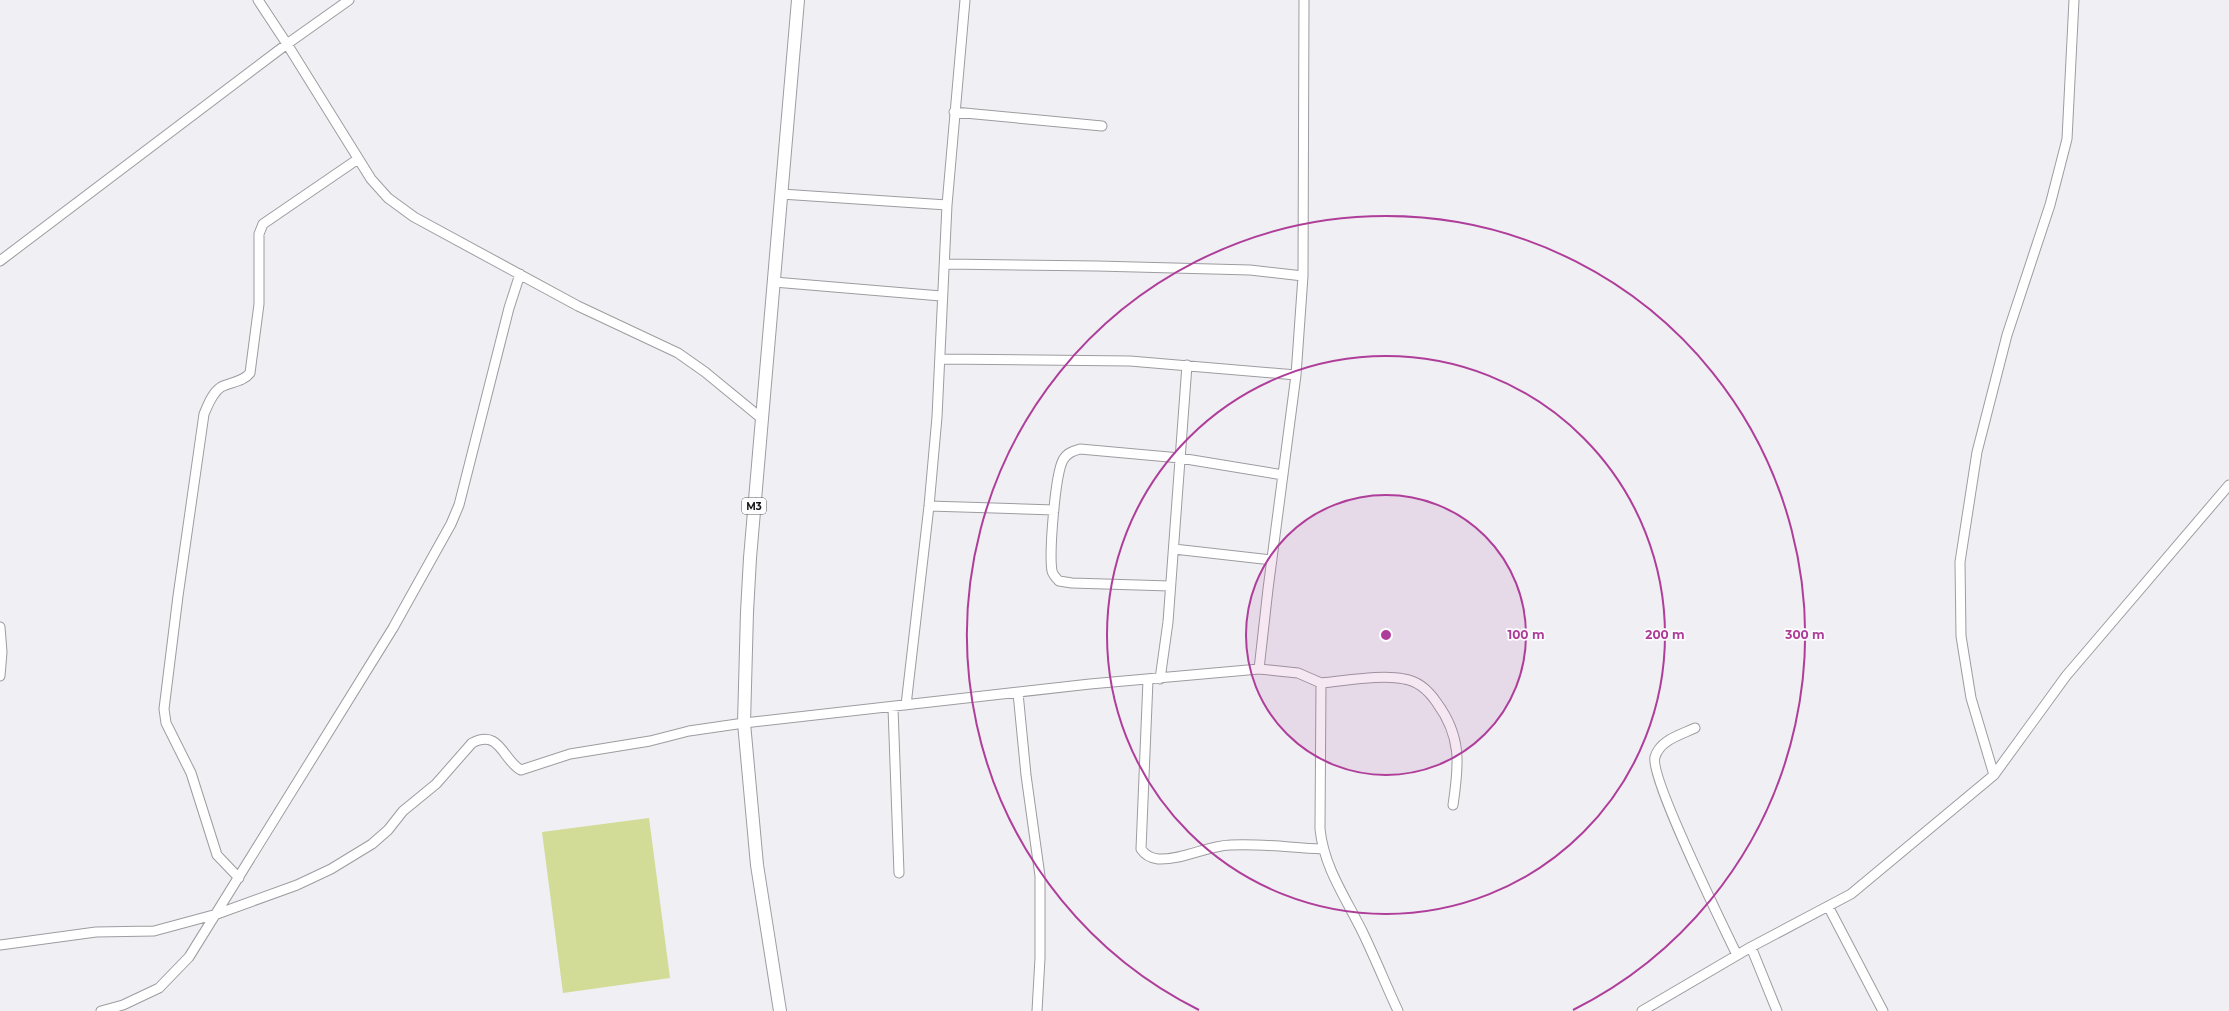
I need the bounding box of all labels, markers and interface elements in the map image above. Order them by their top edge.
road number: M3 [742,498,766,514]
text: 100 m [1508,627,1544,642]
text: 200 m [1645,627,1685,642]
text: 300 m [1784,627,1825,642]
centre of rings [1379,628,1393,642]

